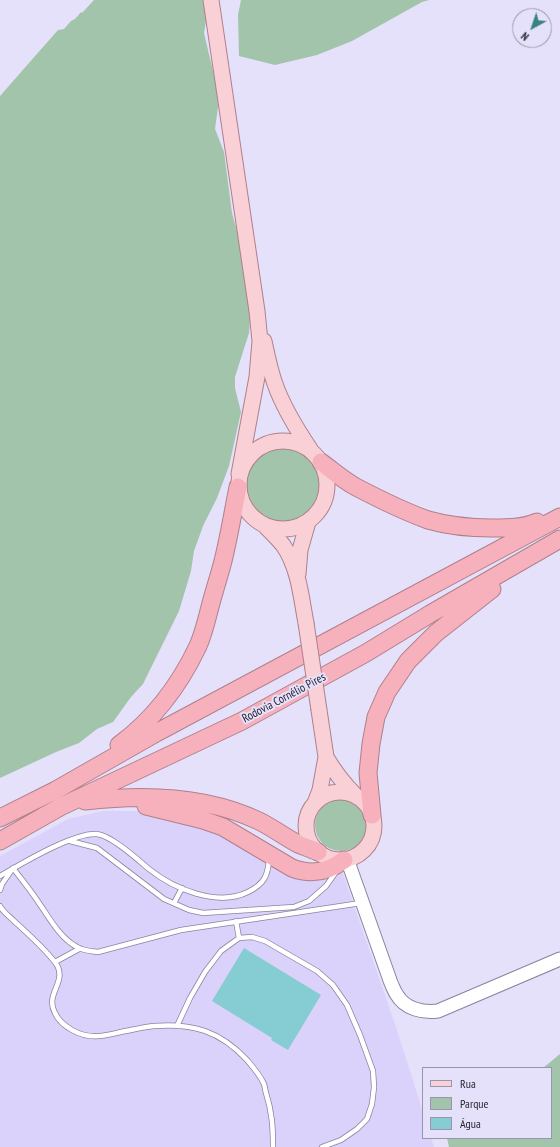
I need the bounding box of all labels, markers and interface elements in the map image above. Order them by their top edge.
north arrow [512,8,552,48]
text: N [518,29,532,44]
street label: Rodovia Cornélio Pires [240,670,328,726]
legend [422,1067,552,1139]
text: Rua [460,1076,476,1091]
text: Parque [460,1096,489,1111]
text: Água [460,1116,481,1131]

